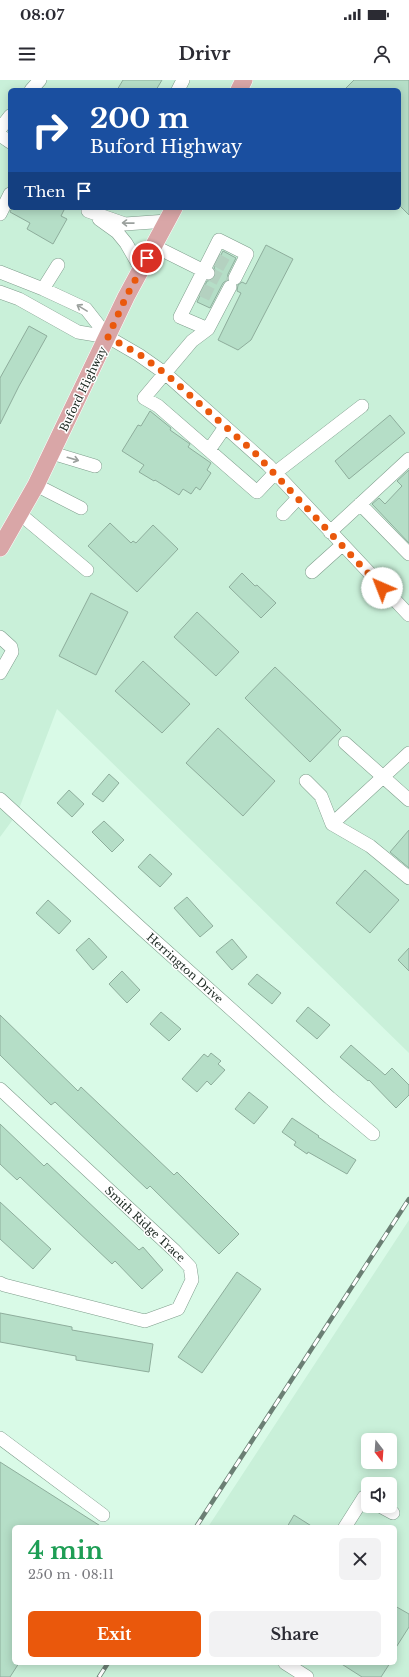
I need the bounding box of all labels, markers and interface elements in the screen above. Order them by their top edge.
text: 08:07 [20,5,64,24]
icon: menu [16,43,38,65]
text: Drivr [178,43,231,65]
icon: person [371,43,393,65]
text: 200 m [90,101,189,136]
icon: right [24,104,76,156]
text: Buford Highway [90,136,242,158]
icon: arrive [73,180,95,202]
text: Then [24,182,65,201]
one-way arrow [122,219,135,226]
pin [130,241,164,275]
icon: arrive [136,247,158,269]
one-way arrow [77,304,88,312]
street label: Buford Highway [56,344,110,434]
one-way arrow [67,456,80,463]
position arrow [361,567,403,609]
street label: Herrington Drive [144,930,226,1006]
street label: Smith Ridge Trace [102,1183,188,1265]
north arrow [361,1433,397,1469]
map controls [361,1433,397,1513]
button: sound [361,1477,397,1513]
text: 4 min [28,1536,103,1565]
button: close [339,1538,381,1580]
text: 250 m · 08:11 [28,1566,114,1583]
button: Exit [28,1611,201,1657]
button: Share [209,1611,381,1657]

